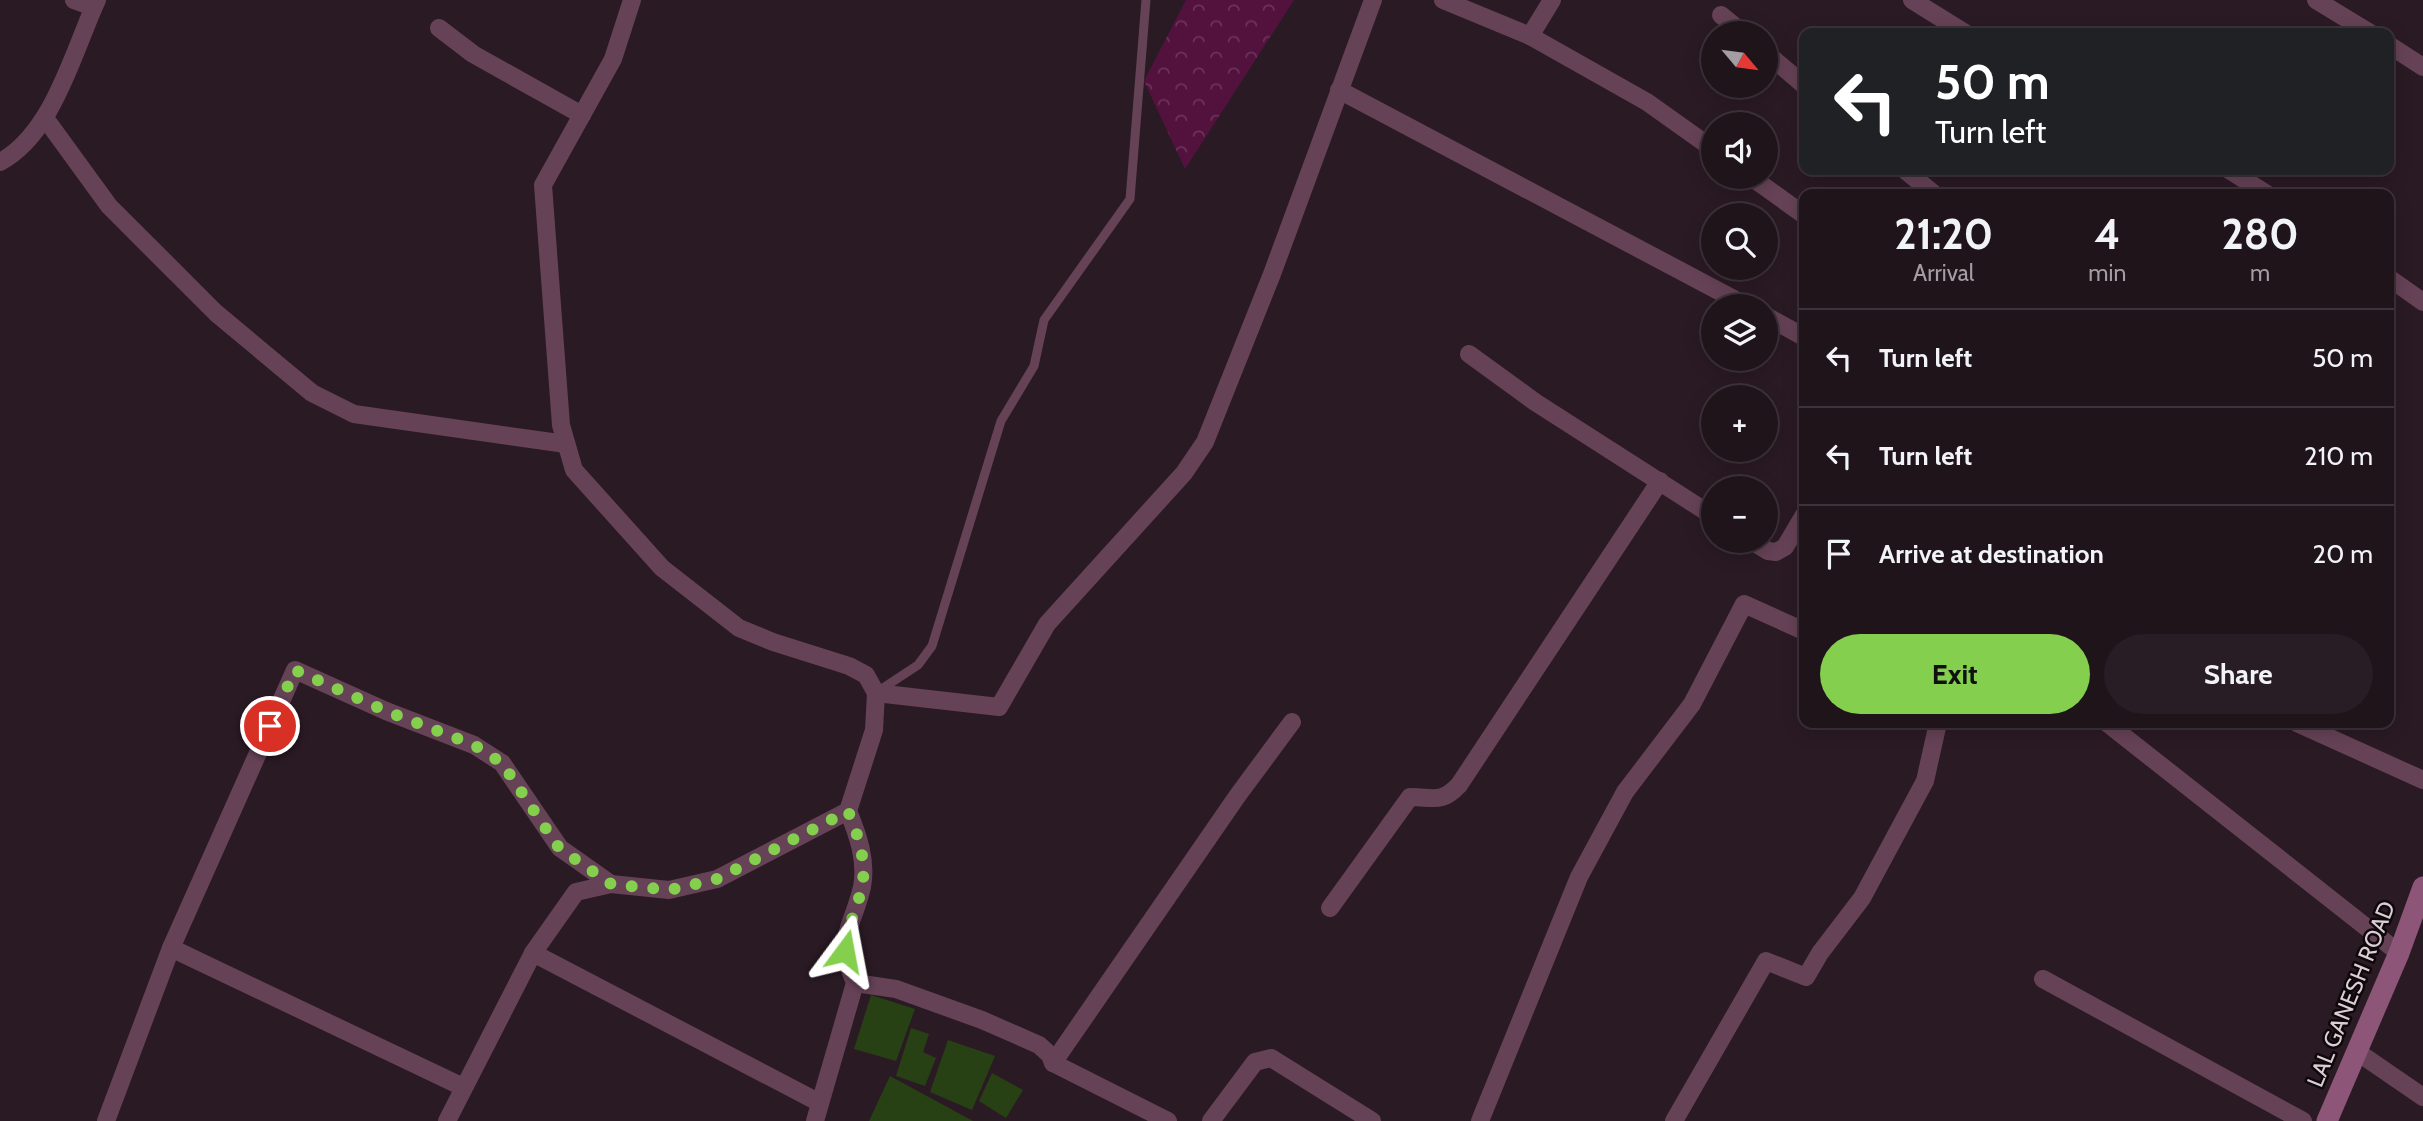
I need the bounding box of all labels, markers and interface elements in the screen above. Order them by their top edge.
north arrow [1701,21,1778,98]
map controls [1701,21,1778,553]
text: 50 m [1935,52,2050,111]
icon: left [1820,56,1911,147]
button: sound [1701,112,1778,189]
text: Turn left [1935,112,2046,151]
button: search [1701,203,1778,280]
text: 21:20 [1894,208,1993,260]
text: 4 [2094,208,2120,260]
text: 280 [2221,208,2299,260]
text: Arrival [1913,259,1974,287]
text: min [2088,259,2126,287]
text: m [2250,259,2270,287]
button: layers [1701,294,1778,371]
icon: left [1820,339,1858,377]
text: Turn left [1879,342,1972,374]
text: 50 m [2312,342,2373,374]
button: + [1701,385,1778,462]
icon: left [1820,437,1858,475]
text: Turn left [1879,440,1972,472]
text: 210 m [2304,440,2373,472]
button: − [1701,476,1778,553]
icon: arrive [1820,535,1858,573]
text: Arrive at destination [1879,538,2104,570]
text: 20 m [2313,538,2373,570]
button: Exit [1820,634,2090,714]
button: Share [2104,634,2373,714]
pin [240,696,300,756]
icon: arrive [251,707,289,745]
street label: LAL GANESH ROAD [2301,897,2401,1091]
position arrow [808,914,882,988]

